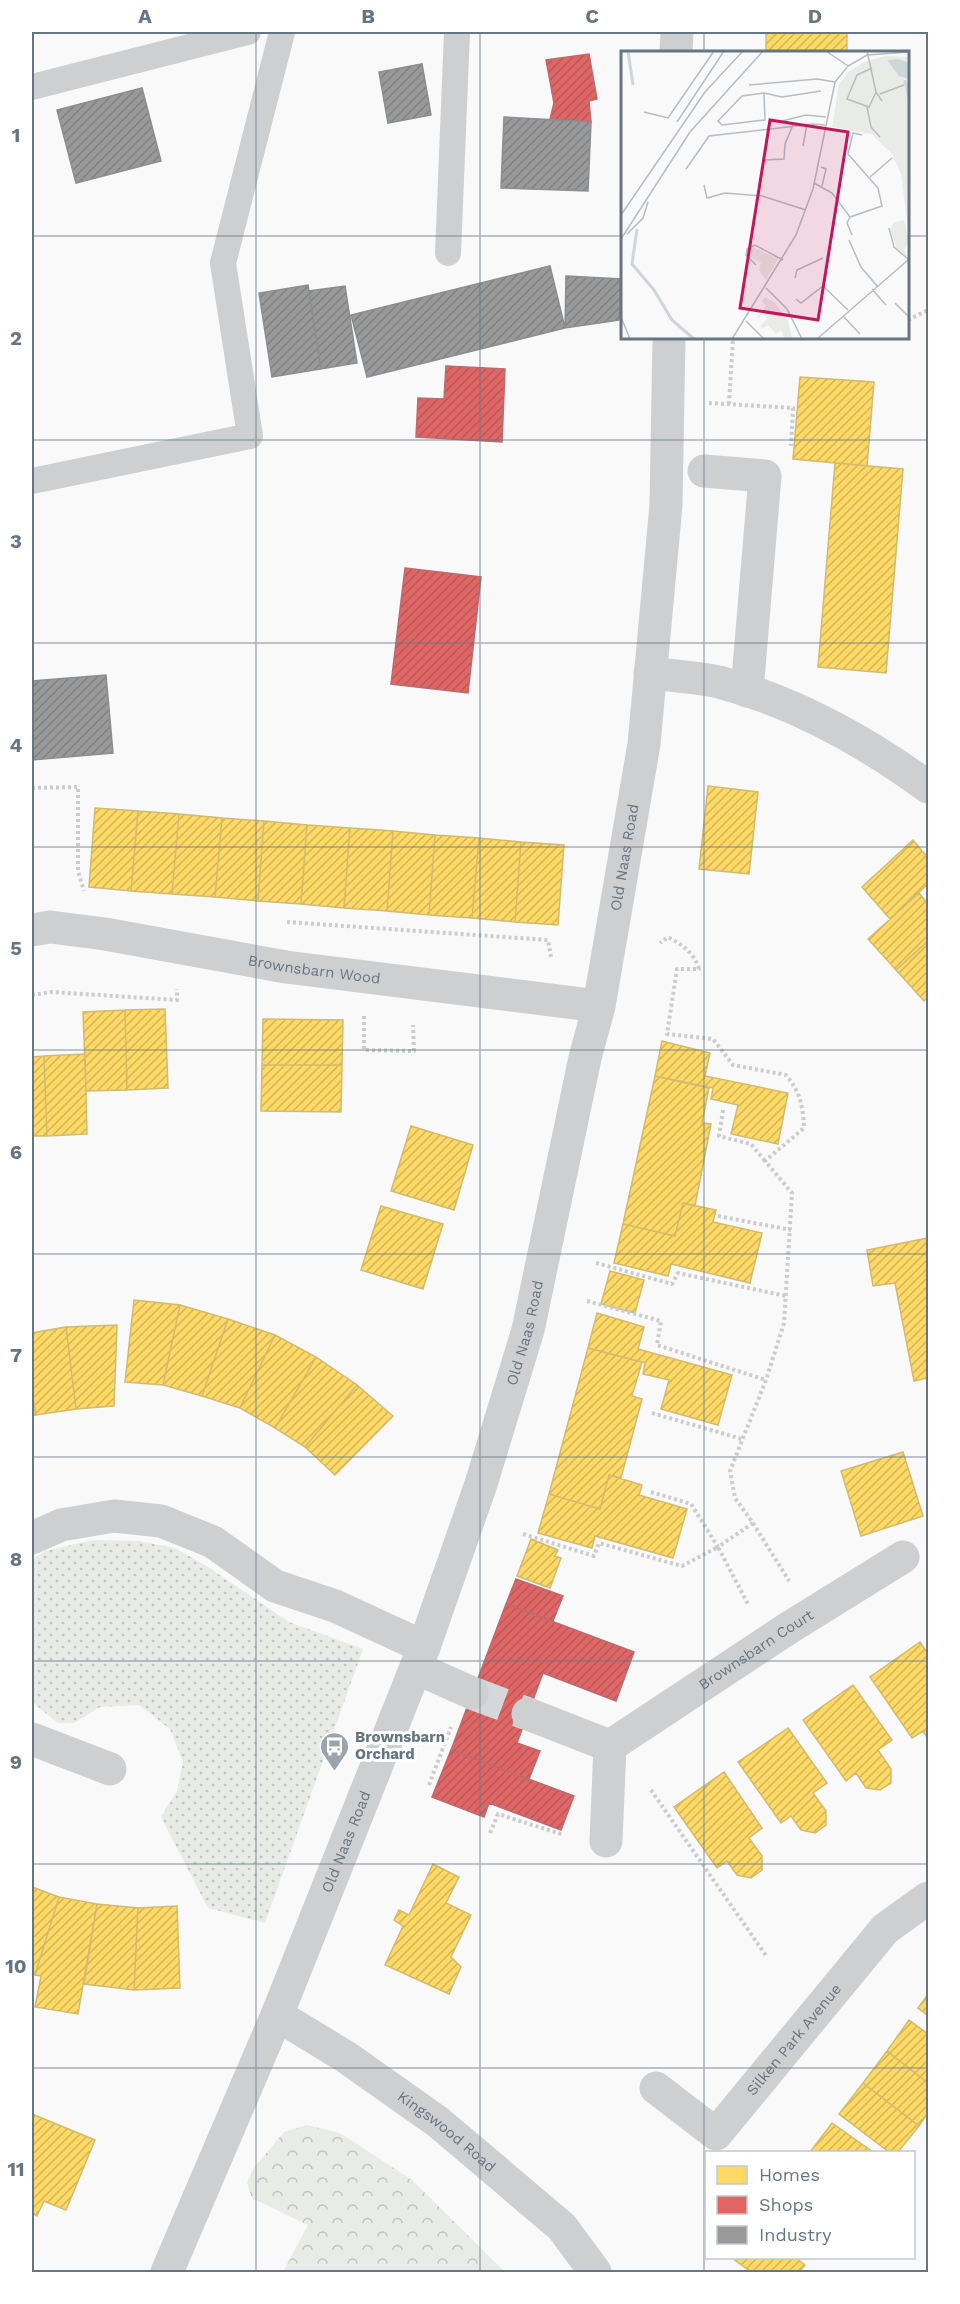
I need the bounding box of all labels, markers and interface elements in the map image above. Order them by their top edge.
text: A [138,4,152,28]
text: B [361,4,375,28]
text: C [585,4,599,28]
text: D [808,4,822,28]
inset map [621,51,909,339]
text: 1 [12,123,20,147]
text: 2 [10,326,22,350]
text: 3 [10,529,22,553]
text: 4 [10,733,23,757]
street label: Old Naas Road [607,803,643,912]
text: 5 [10,936,22,960]
street label: Brownsbarn Wood [247,951,382,988]
text: 6 [10,1140,22,1164]
street label: Old Naas Road [503,1279,547,1388]
text: 7 [10,1343,22,1367]
text: 8 [10,1547,22,1571]
street label: Brownsbarn Court [695,1606,817,1694]
place label: Brownsbarn Orchard [355,1728,445,1763]
bus stop icon: Brownsbarn Orchard [318,1730,350,1772]
text: 9 [10,1750,22,1774]
street label: Old Naas Road [318,1788,375,1895]
text: 10 [5,1954,27,1978]
street label: Silken Park Avenue [743,1980,845,2099]
street label: Kingswood Road [394,2087,499,2176]
legend [705,2151,915,2259]
text: 11 [7,2157,25,2181]
text: Homes [759,2164,820,2185]
text: Shops [759,2194,813,2215]
text: Industry [759,2224,832,2245]

